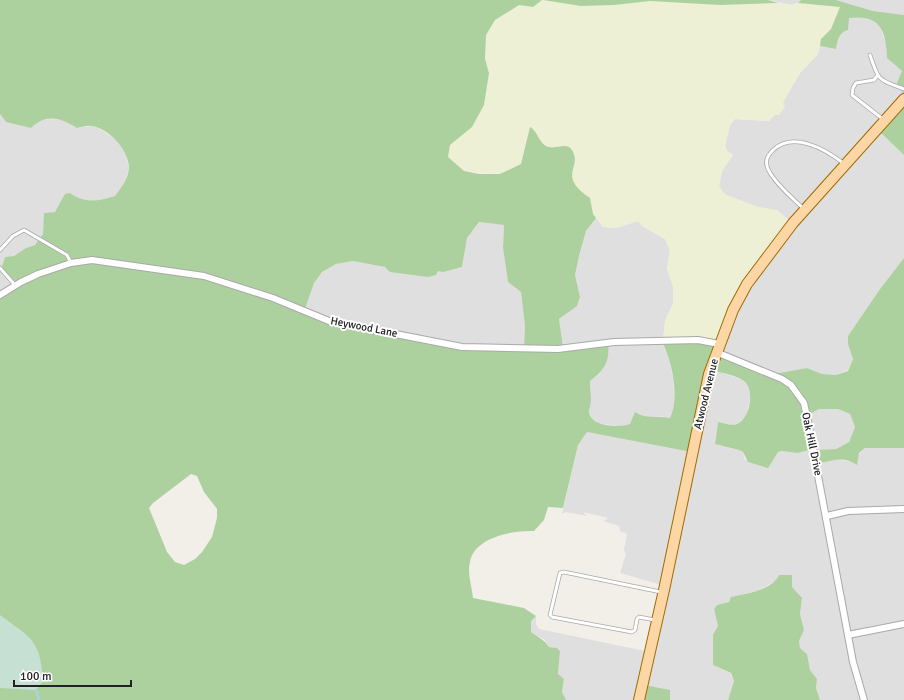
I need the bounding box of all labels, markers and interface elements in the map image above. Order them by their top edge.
street label: Heywood Lane [329,314,399,340]
street label: Atwood Avenue [691,357,721,431]
street label: Oak Hill Drive [799,411,825,477]
scale bar [14,662,131,688]
text: 100 m [20,669,52,684]

